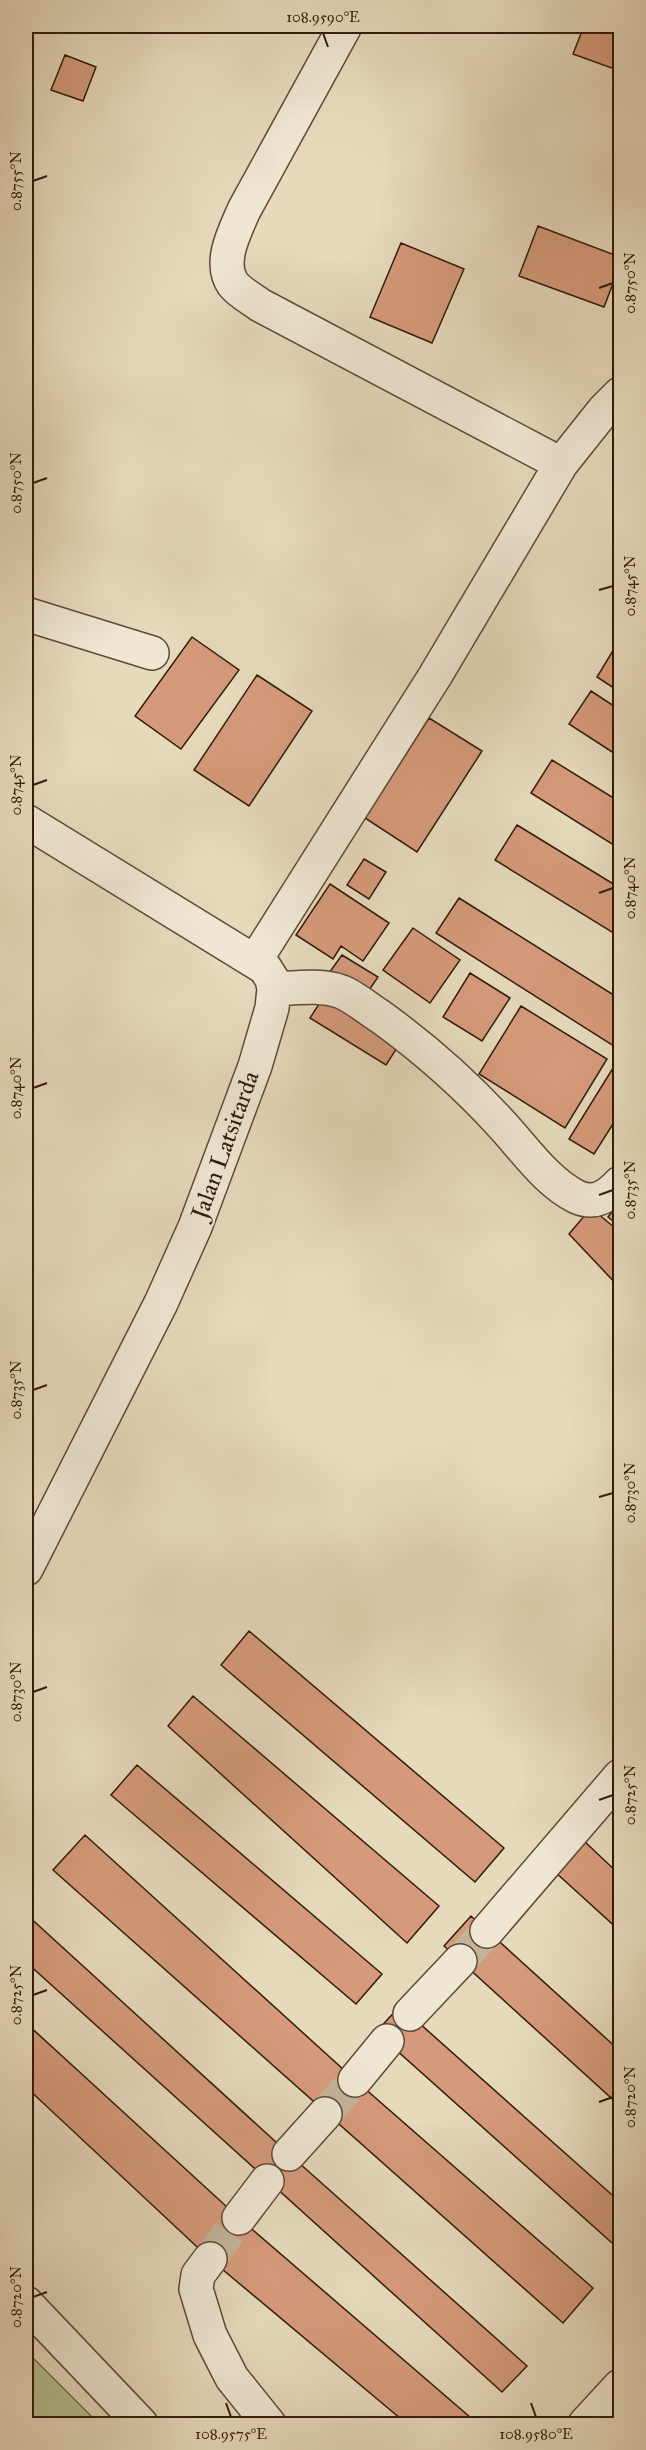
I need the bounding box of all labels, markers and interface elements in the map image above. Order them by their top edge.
text: 108.9590°E [286,8,360,26]
text: 0.8755°N [7,151,25,211]
text: 0.8750°N [621,252,639,314]
text: 0.8750°N [7,452,25,514]
text: 0.8745°N [621,555,639,616]
text: 0.8745°N [7,754,25,815]
text: 0.8740°N [621,856,639,919]
text: 0.8740°N [7,1056,25,1119]
street label: Jalan Latsitarda [183,1066,266,1226]
text: 0.8735°N [621,1160,639,1219]
text: 0.8735°N [7,1360,25,1419]
text: 0.8730°N [621,1462,639,1523]
text: 0.8730°N [7,1661,25,1722]
text: 0.8725°N [621,1765,639,1825]
text: 0.8725°N [7,1965,25,2025]
text: 0.8720°N [621,2066,639,2128]
text: 0.8720°N [7,2266,25,2328]
text: 108.9575°E [195,2425,267,2443]
text: 108.9580°E [499,2425,573,2443]

